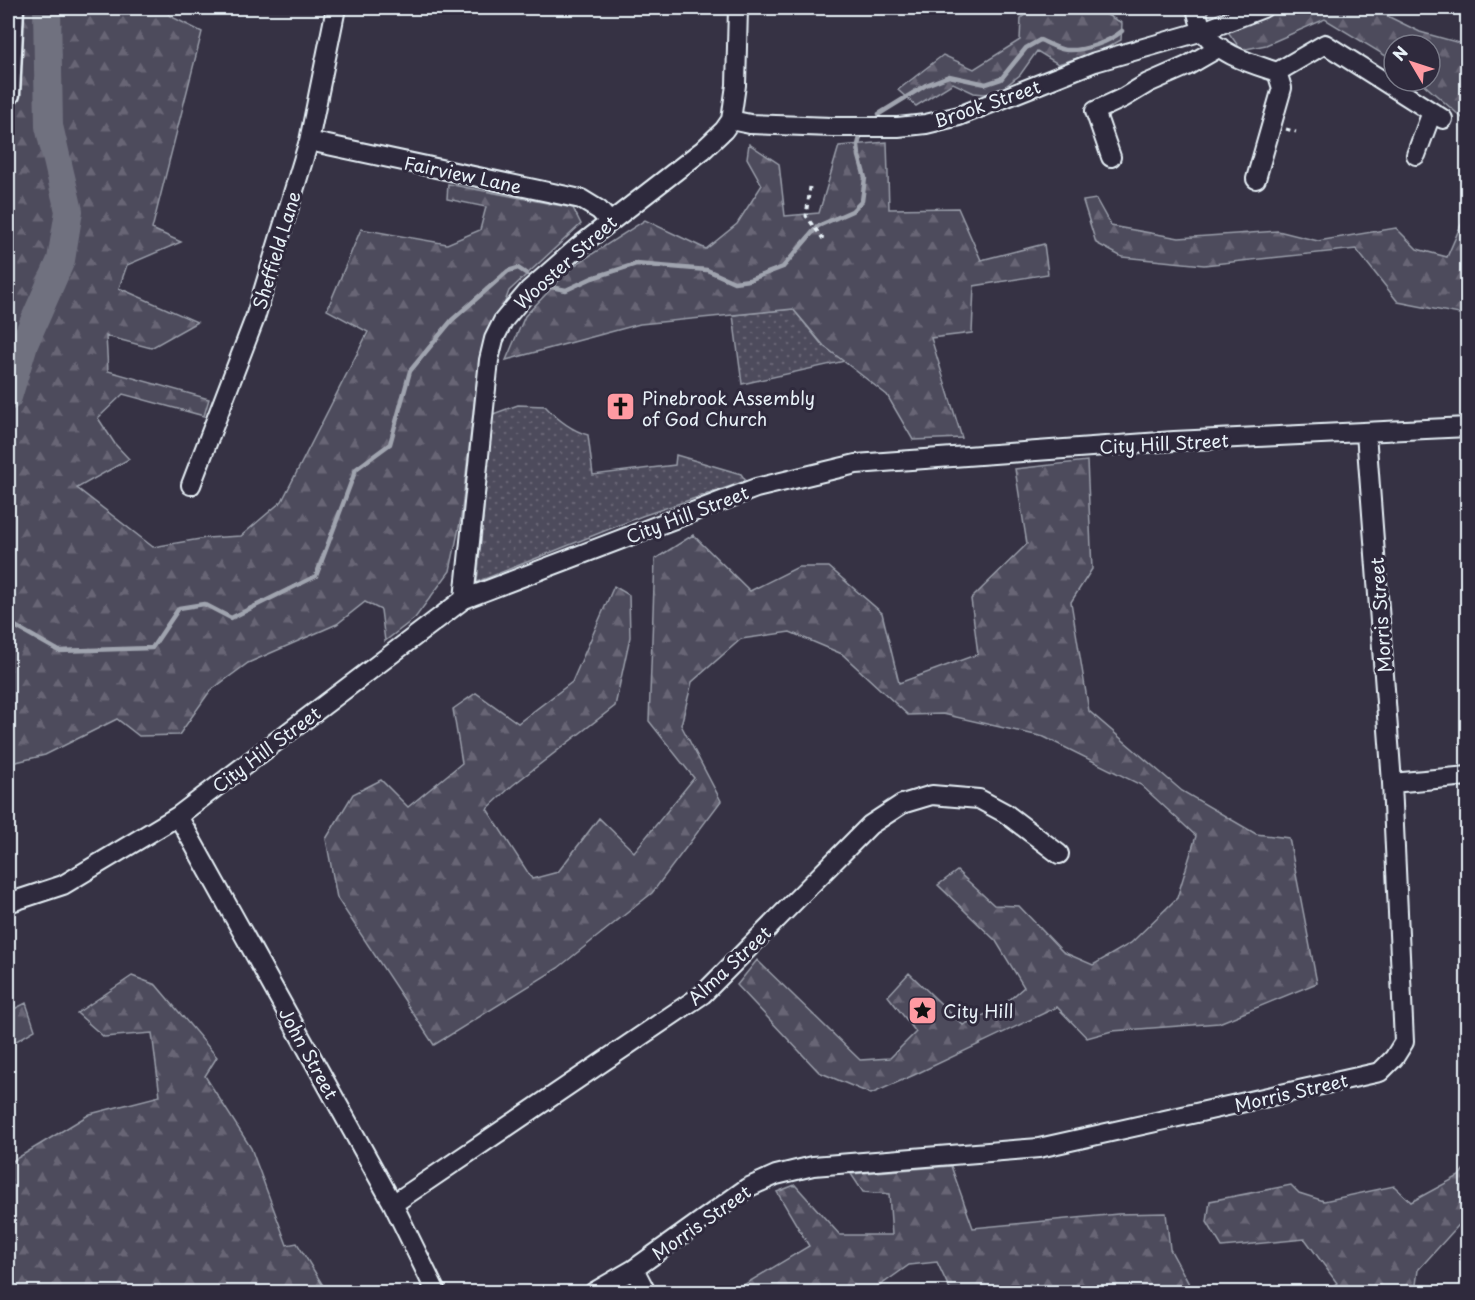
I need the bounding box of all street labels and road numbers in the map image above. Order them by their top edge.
street label: Brook Street [930,72,1044,134]
street label: Fairview Lane [402,148,524,200]
street label: Sheffield Lane [245,187,307,313]
street label: Wooster Street [508,209,622,315]
street label: City Hill Street [1099,426,1229,460]
street label: City Hill Street [622,478,752,550]
street label: Morris Street [1363,557,1397,673]
street label: City Hill Street [206,699,326,799]
street label: Alma Street [681,919,777,1011]
street label: John Street [273,1002,345,1104]
street label: Morris Street [1232,1066,1350,1118]
street label: Morris Street [646,1178,756,1266]

